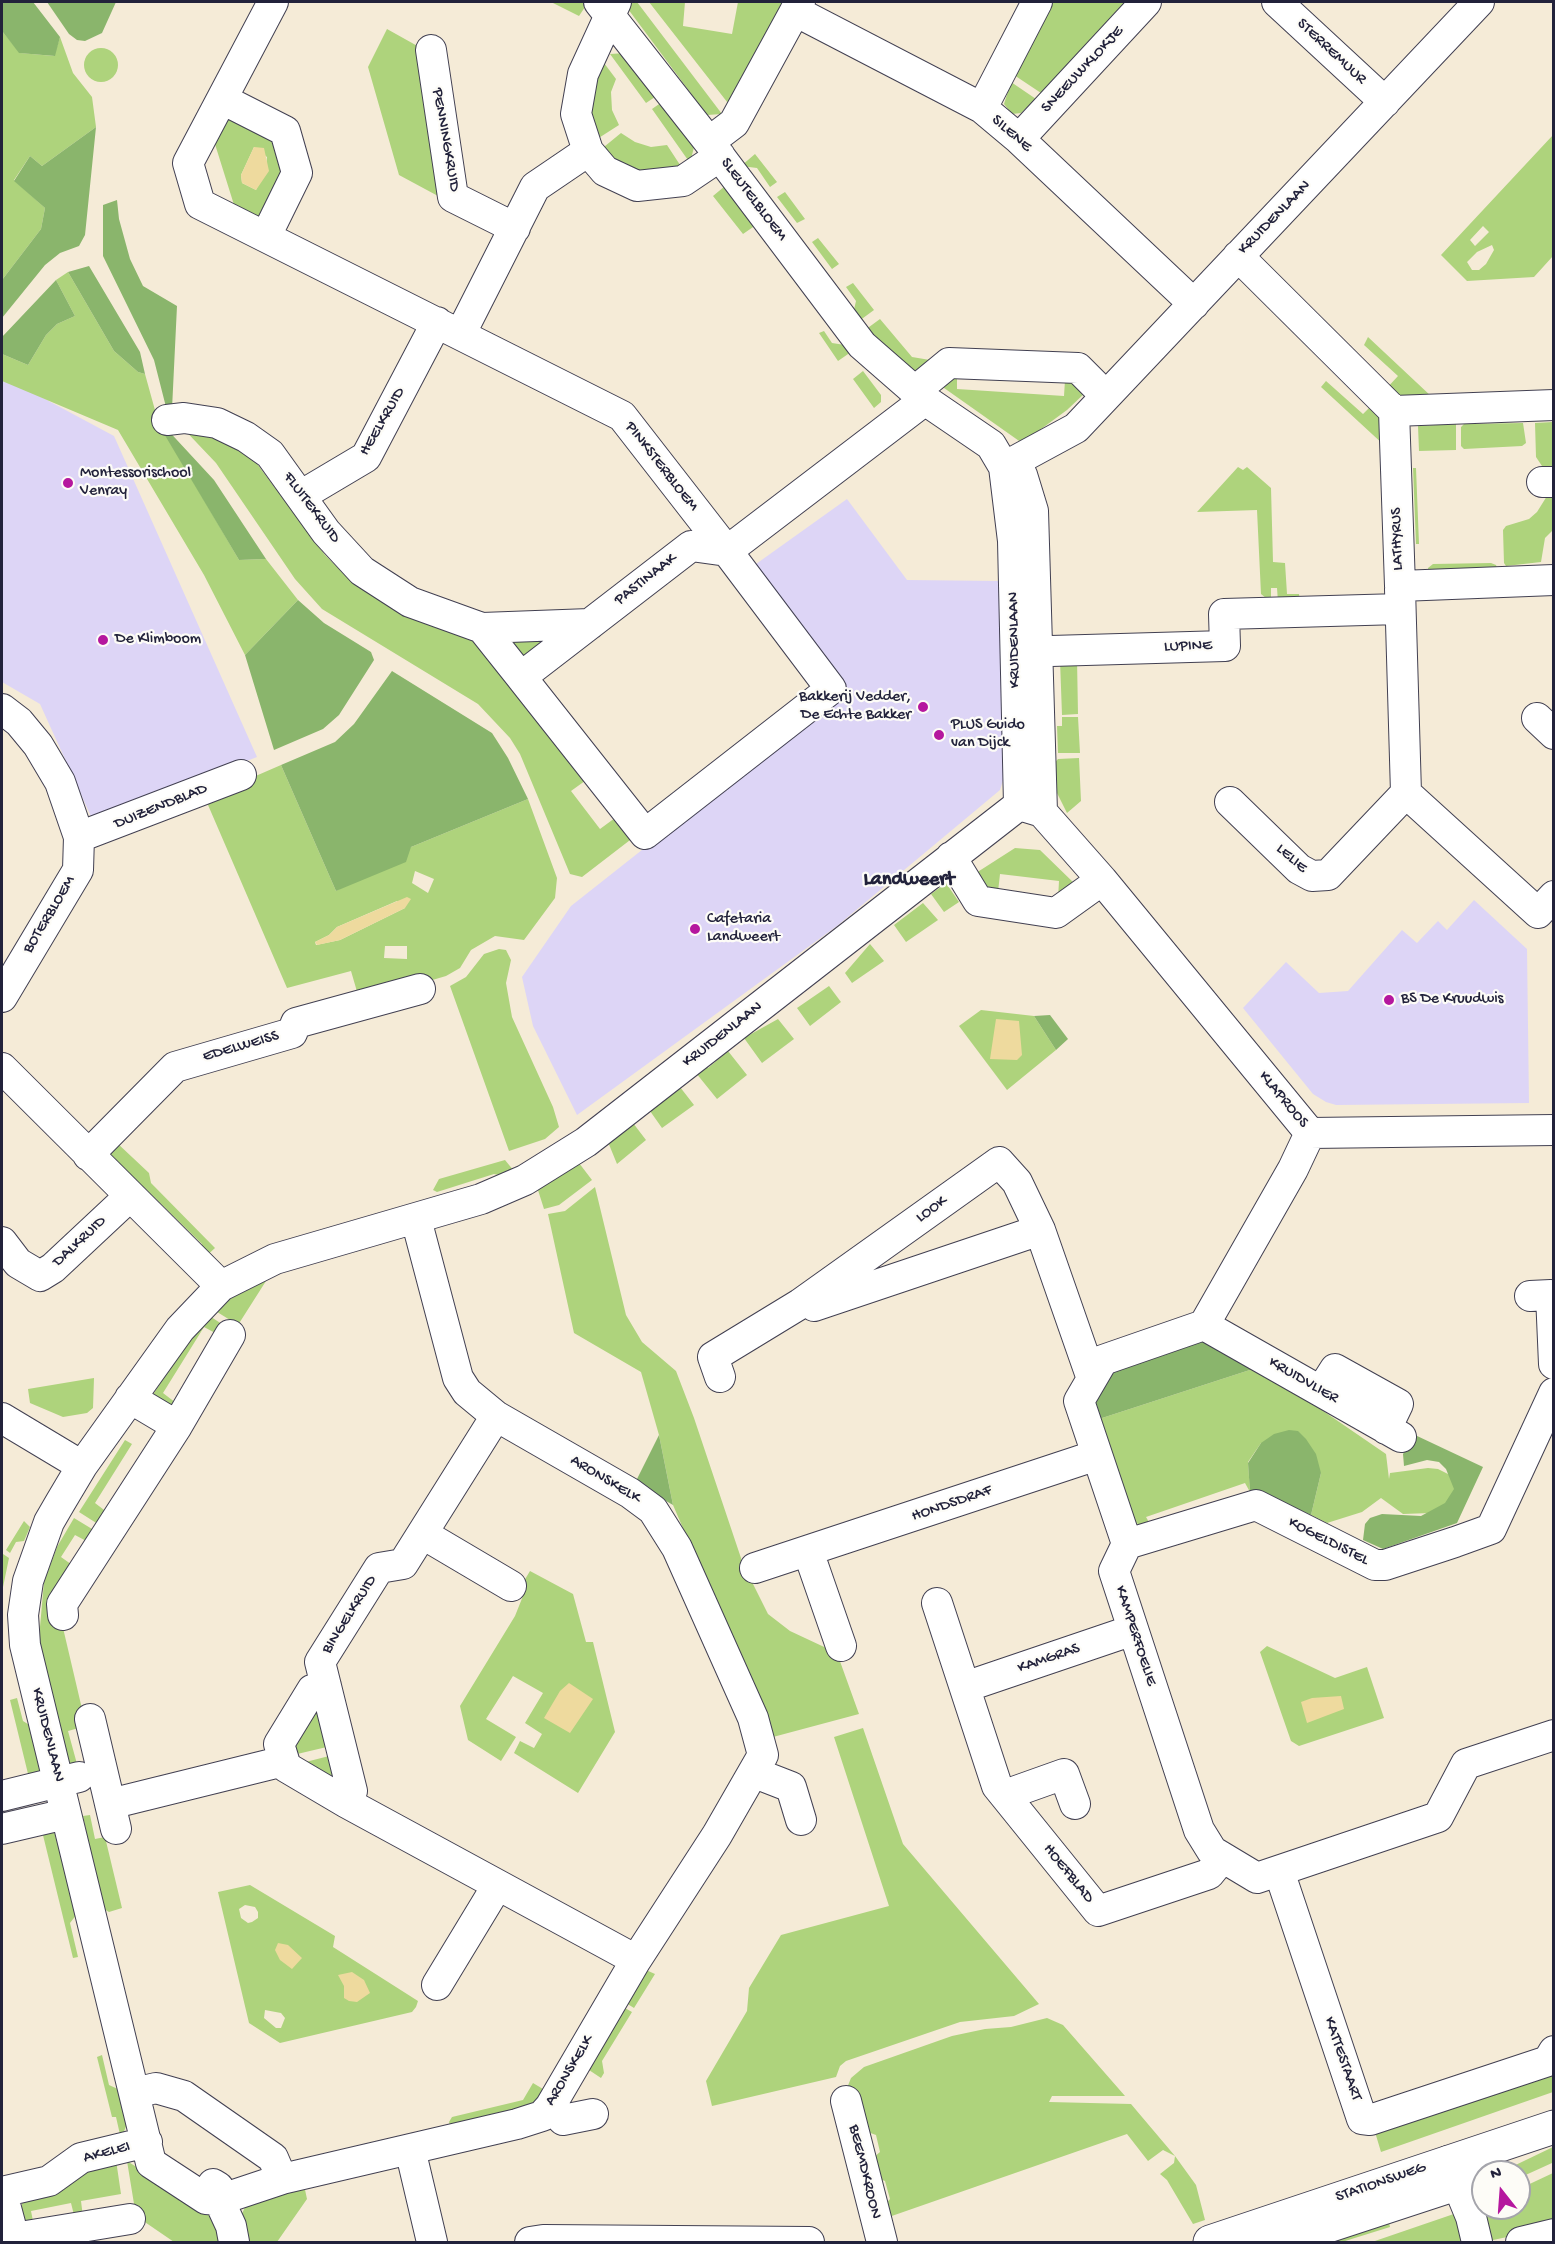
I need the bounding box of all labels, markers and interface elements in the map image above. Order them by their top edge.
street label: STERREMUUR [1292,15,1370,89]
street label: SNEEUWKLOKJE [1038,22,1128,118]
street label: PENNINGKRUID [426,87,464,193]
street label: SILENE [987,111,1035,157]
street label: SLEUTELBLOEM [715,155,791,245]
street label: KRUIDENLAAN [1235,177,1315,259]
street label: HEELKRUID [356,384,410,460]
street label: PINKSTERBLOEM [620,418,702,516]
place label: Montessorischool Venray [80,464,191,502]
street label: FLUITEKRUID [278,469,344,547]
marker: Montessorischool Venray [61,476,75,490]
street label: LATHYRUS [1387,507,1409,571]
street label: PASTINAAK [611,550,681,610]
street label: KRUIDENLAAN [1005,592,1025,688]
place label: De Klimboom [115,630,201,650]
marker: De Klimboom [96,633,110,647]
street label: LUPINE [1164,637,1212,657]
place label: Bakkerij Vedder, De Echte Bakker [799,688,911,726]
marker: Bakkerij Vedder, De Echte Bakker [916,700,930,714]
place label: PLUS Guido van Dijck [951,716,1025,754]
marker: PLUS Guido van Dijck [932,728,946,742]
street label: DUIZENDBLAD [112,780,210,834]
street label: LELIE [1271,840,1311,878]
district label: Landweert [863,869,955,893]
street label: BOTERBLOEM [19,873,81,957]
place label: Cafetaria Landweert [707,910,780,948]
marker: Cafetaria Landweert [688,922,702,936]
place label: BS De Kruudwis [1401,990,1503,1010]
marker: BS De Kruudwis [1382,993,1396,1007]
street label: KRUIDENLAAN [679,998,767,1072]
street label: EDELWEISS [201,1027,281,1067]
street label: KLAPROOS [1254,1068,1312,1132]
street label: LOOK [913,1192,951,1228]
street label: DALKRUID [49,1212,111,1272]
street label: KRUIDVLIER [1265,1353,1341,1409]
street label: ARONSKELK [566,1451,644,1509]
street label: HONDSDRAF [909,1481,995,1527]
street label: KOGELDISTEL [1284,1513,1372,1571]
street label: BINGELKRUID [318,1572,382,1658]
street label: KAMPERFOELIE [1110,1584,1160,1688]
street label: KAMGRAS [1015,1639,1083,1679]
street label: KRUIDENLAAN [26,1686,68,1784]
street label: HOEFBLAD [1038,1840,1098,1908]
street label: KATTESTAART [1319,2014,1365,2104]
street label: ARONSKELK [541,2032,599,2110]
street label: BEEMDKROON [843,2123,885,2221]
street label: AKELEI [81,2138,133,2168]
street label: STATIONSWEG [1333,2159,1429,2207]
north arrow [1471,2160,1531,2220]
text: N [1488,2164,1504,2185]

